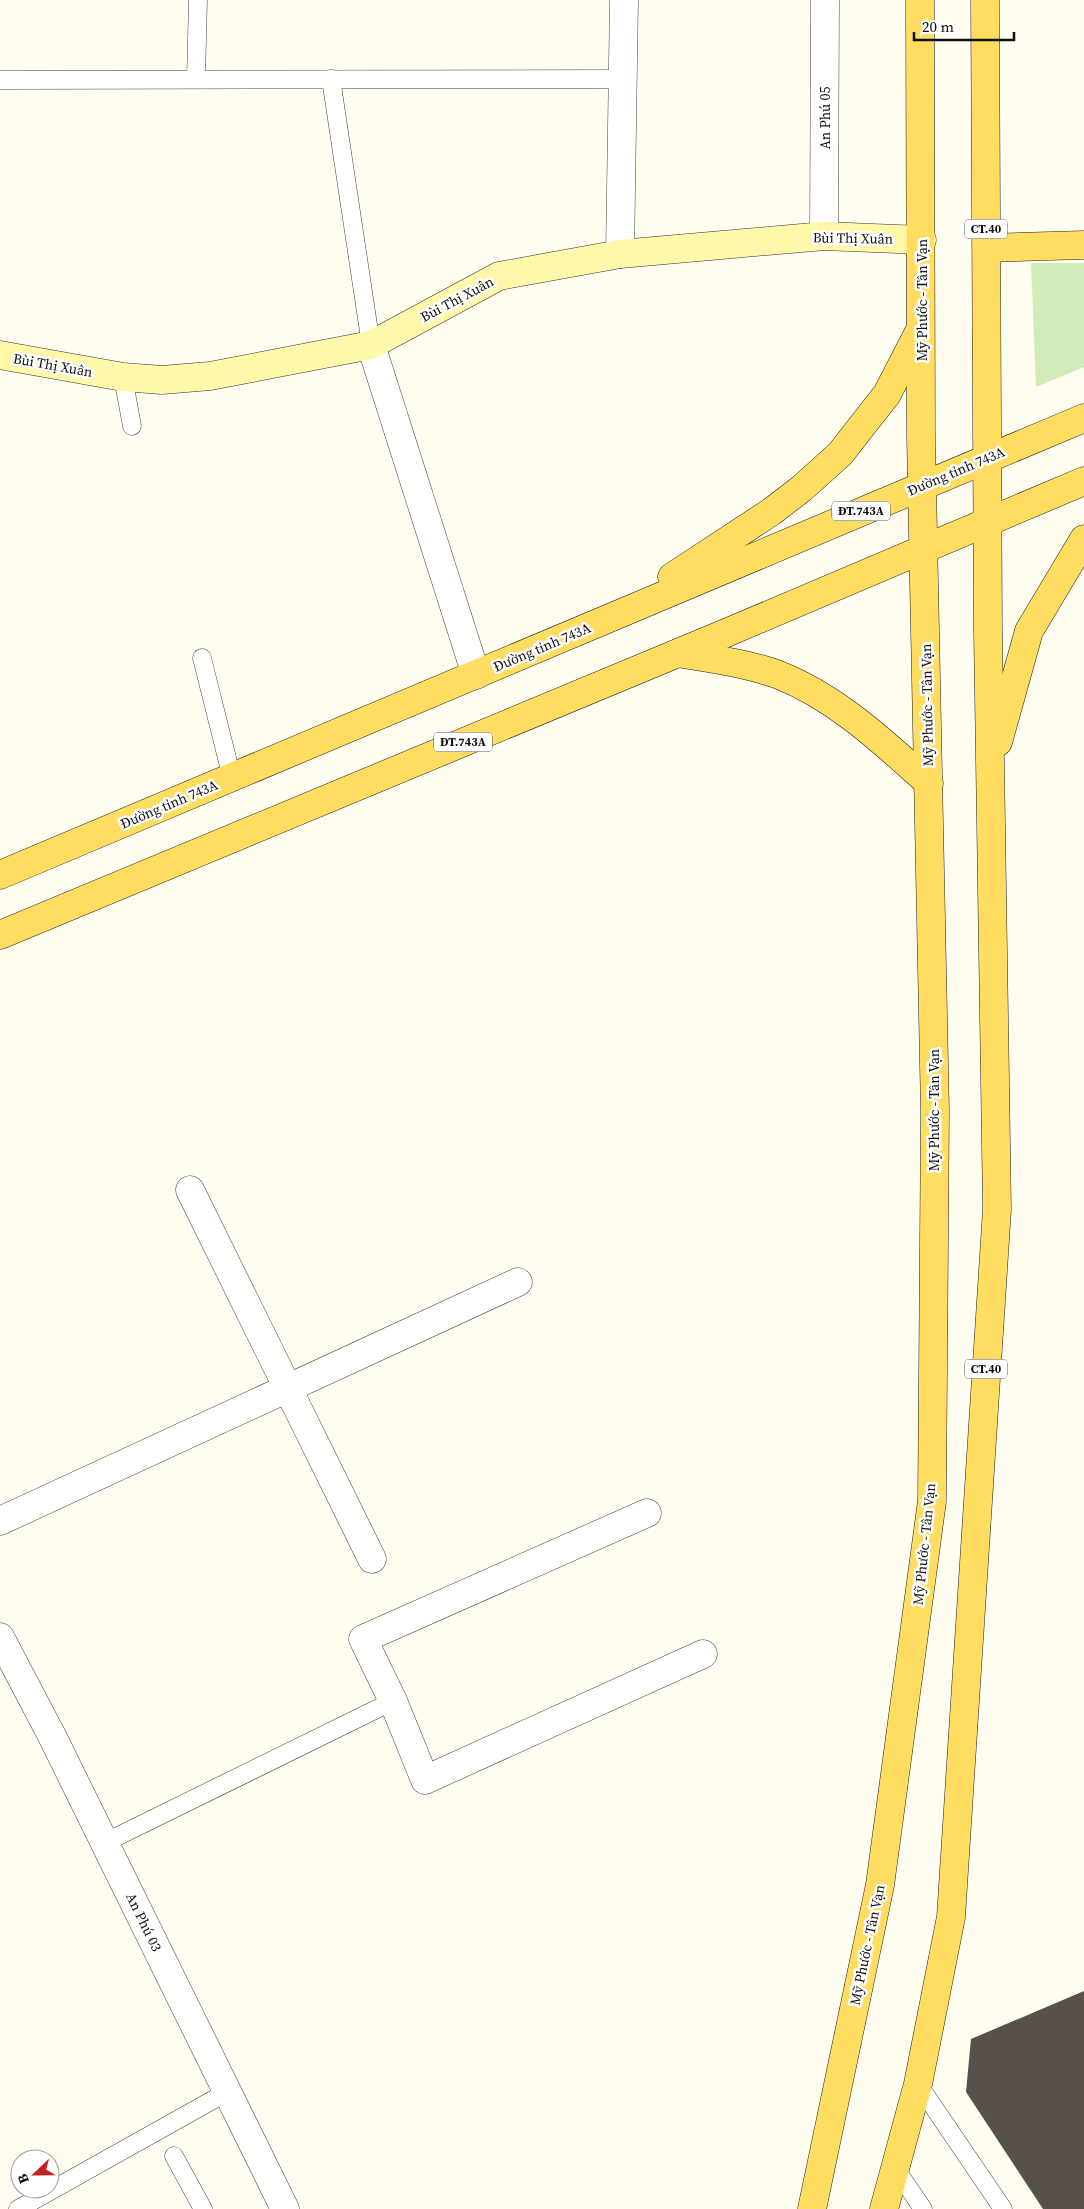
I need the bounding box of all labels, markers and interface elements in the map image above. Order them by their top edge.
scale bar [914,10,1014,42]
text: 20 m [922,16,954,37]
street label: An Phú 05 [815,86,835,150]
road number: CT.40 [965,220,1007,238]
street label: Bùi Thị Xuân [813,227,894,249]
street label: Mỹ Phước - Tân Vạn [912,238,932,361]
street label: Bùi Thị Xuân [417,271,498,327]
street label: Bùi Thị Xuân [12,348,95,382]
street label: Đường tỉnh 743A [904,441,1008,501]
road number: ĐT.743A [832,502,890,520]
street label: Đường tỉnh 743A [490,617,594,677]
street label: Mỹ Phước - Tân Vạn [916,643,938,766]
road number: ĐT.743A [434,732,492,752]
street label: Đường tỉnh 743A [117,774,221,834]
street label: Mỹ Phước - Tân Vạn [924,1048,944,1171]
road number: CT.40 [965,1360,1007,1378]
street label: Mỹ Phước - Tân Vạn [908,1481,940,1606]
street label: Mỹ Phước - Tân Vạn [844,1882,890,2007]
street label: An Phú 03 [121,1889,167,1955]
north arrow [10,2149,60,2199]
text: B [12,2171,34,2187]

